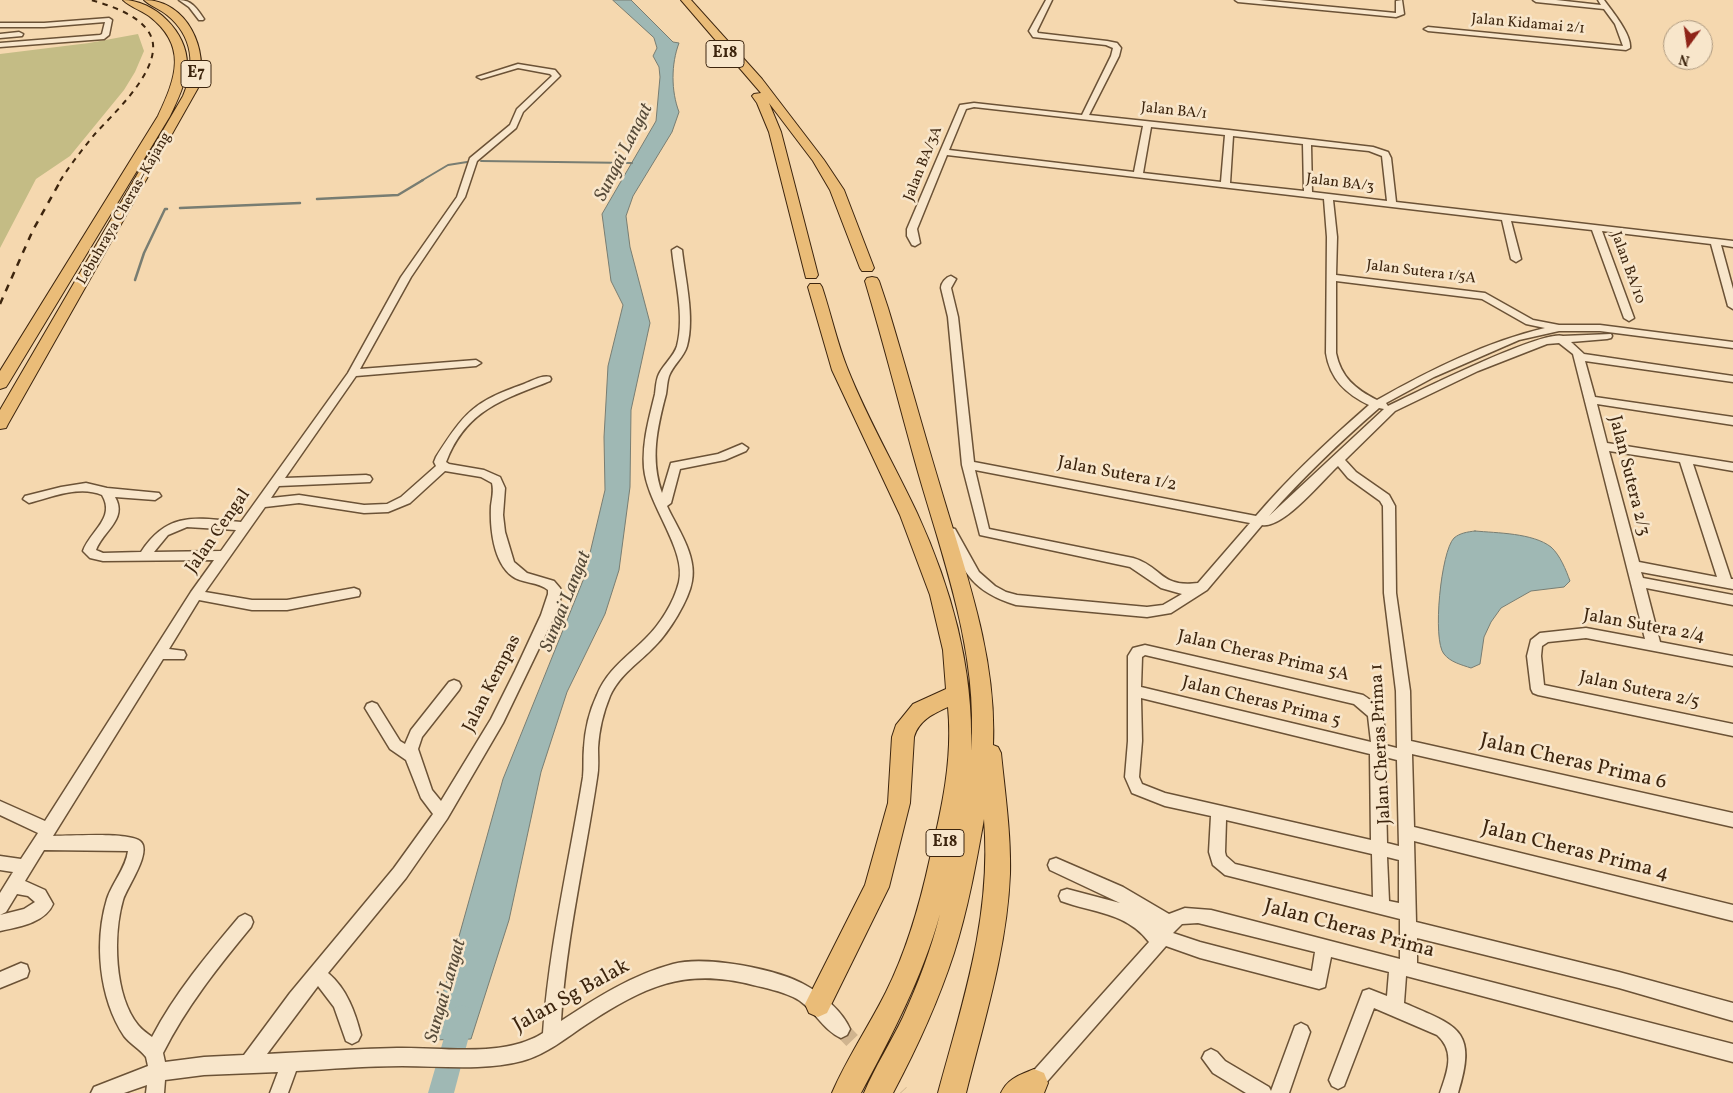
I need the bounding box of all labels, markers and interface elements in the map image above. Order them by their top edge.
street label: Jalan Kidamai 2/1 [1470,11,1586,39]
north arrow [1663,20,1713,70]
road number: E18 [706,41,744,68]
text: N [1677,49,1692,70]
road number: E7 [181,61,211,88]
water label: Sungai Langat [591,100,659,206]
street label: Jalan BA/1 [1140,100,1208,124]
street label: Jalan BA/3A [901,124,947,204]
street label: Lebuhraya Cheras–Kajang [74,130,176,288]
street label: Jalan BA/3 [1305,171,1375,197]
street label: Jalan BA/10 [1606,229,1648,307]
street label: Jalan Sutera 1/5A [1365,257,1477,289]
street label: Jalan Sutera 2/3 [1603,414,1653,538]
street label: Jalan Sutera 1/2 [1056,453,1178,497]
street label: Jalan Cengal [182,486,256,578]
water label: Sungai Langat [536,548,598,656]
street label: Jalan Sutera 2/4 [1582,606,1706,648]
street label: Jalan Cheras Prima 5A [1175,627,1351,687]
street label: Jalan Kempas [459,632,527,736]
street label: Jalan Cheras Prima 1 [1367,663,1397,825]
street label: Jalan Sutera 2/5 [1577,668,1701,714]
street label: Jalan Cheras Prima 5 [1179,673,1343,733]
street label: Jalan Cheras Prima 6 [1477,729,1669,797]
street label: Jalan Cheras Prima 4 [1479,816,1671,888]
road number: E18 [926,830,964,856]
street label: Jalan Cheras Prima [1261,895,1437,965]
water label: Sungai Langat [421,937,473,1045]
street label: Jalan Sg Balak [509,955,635,1039]

